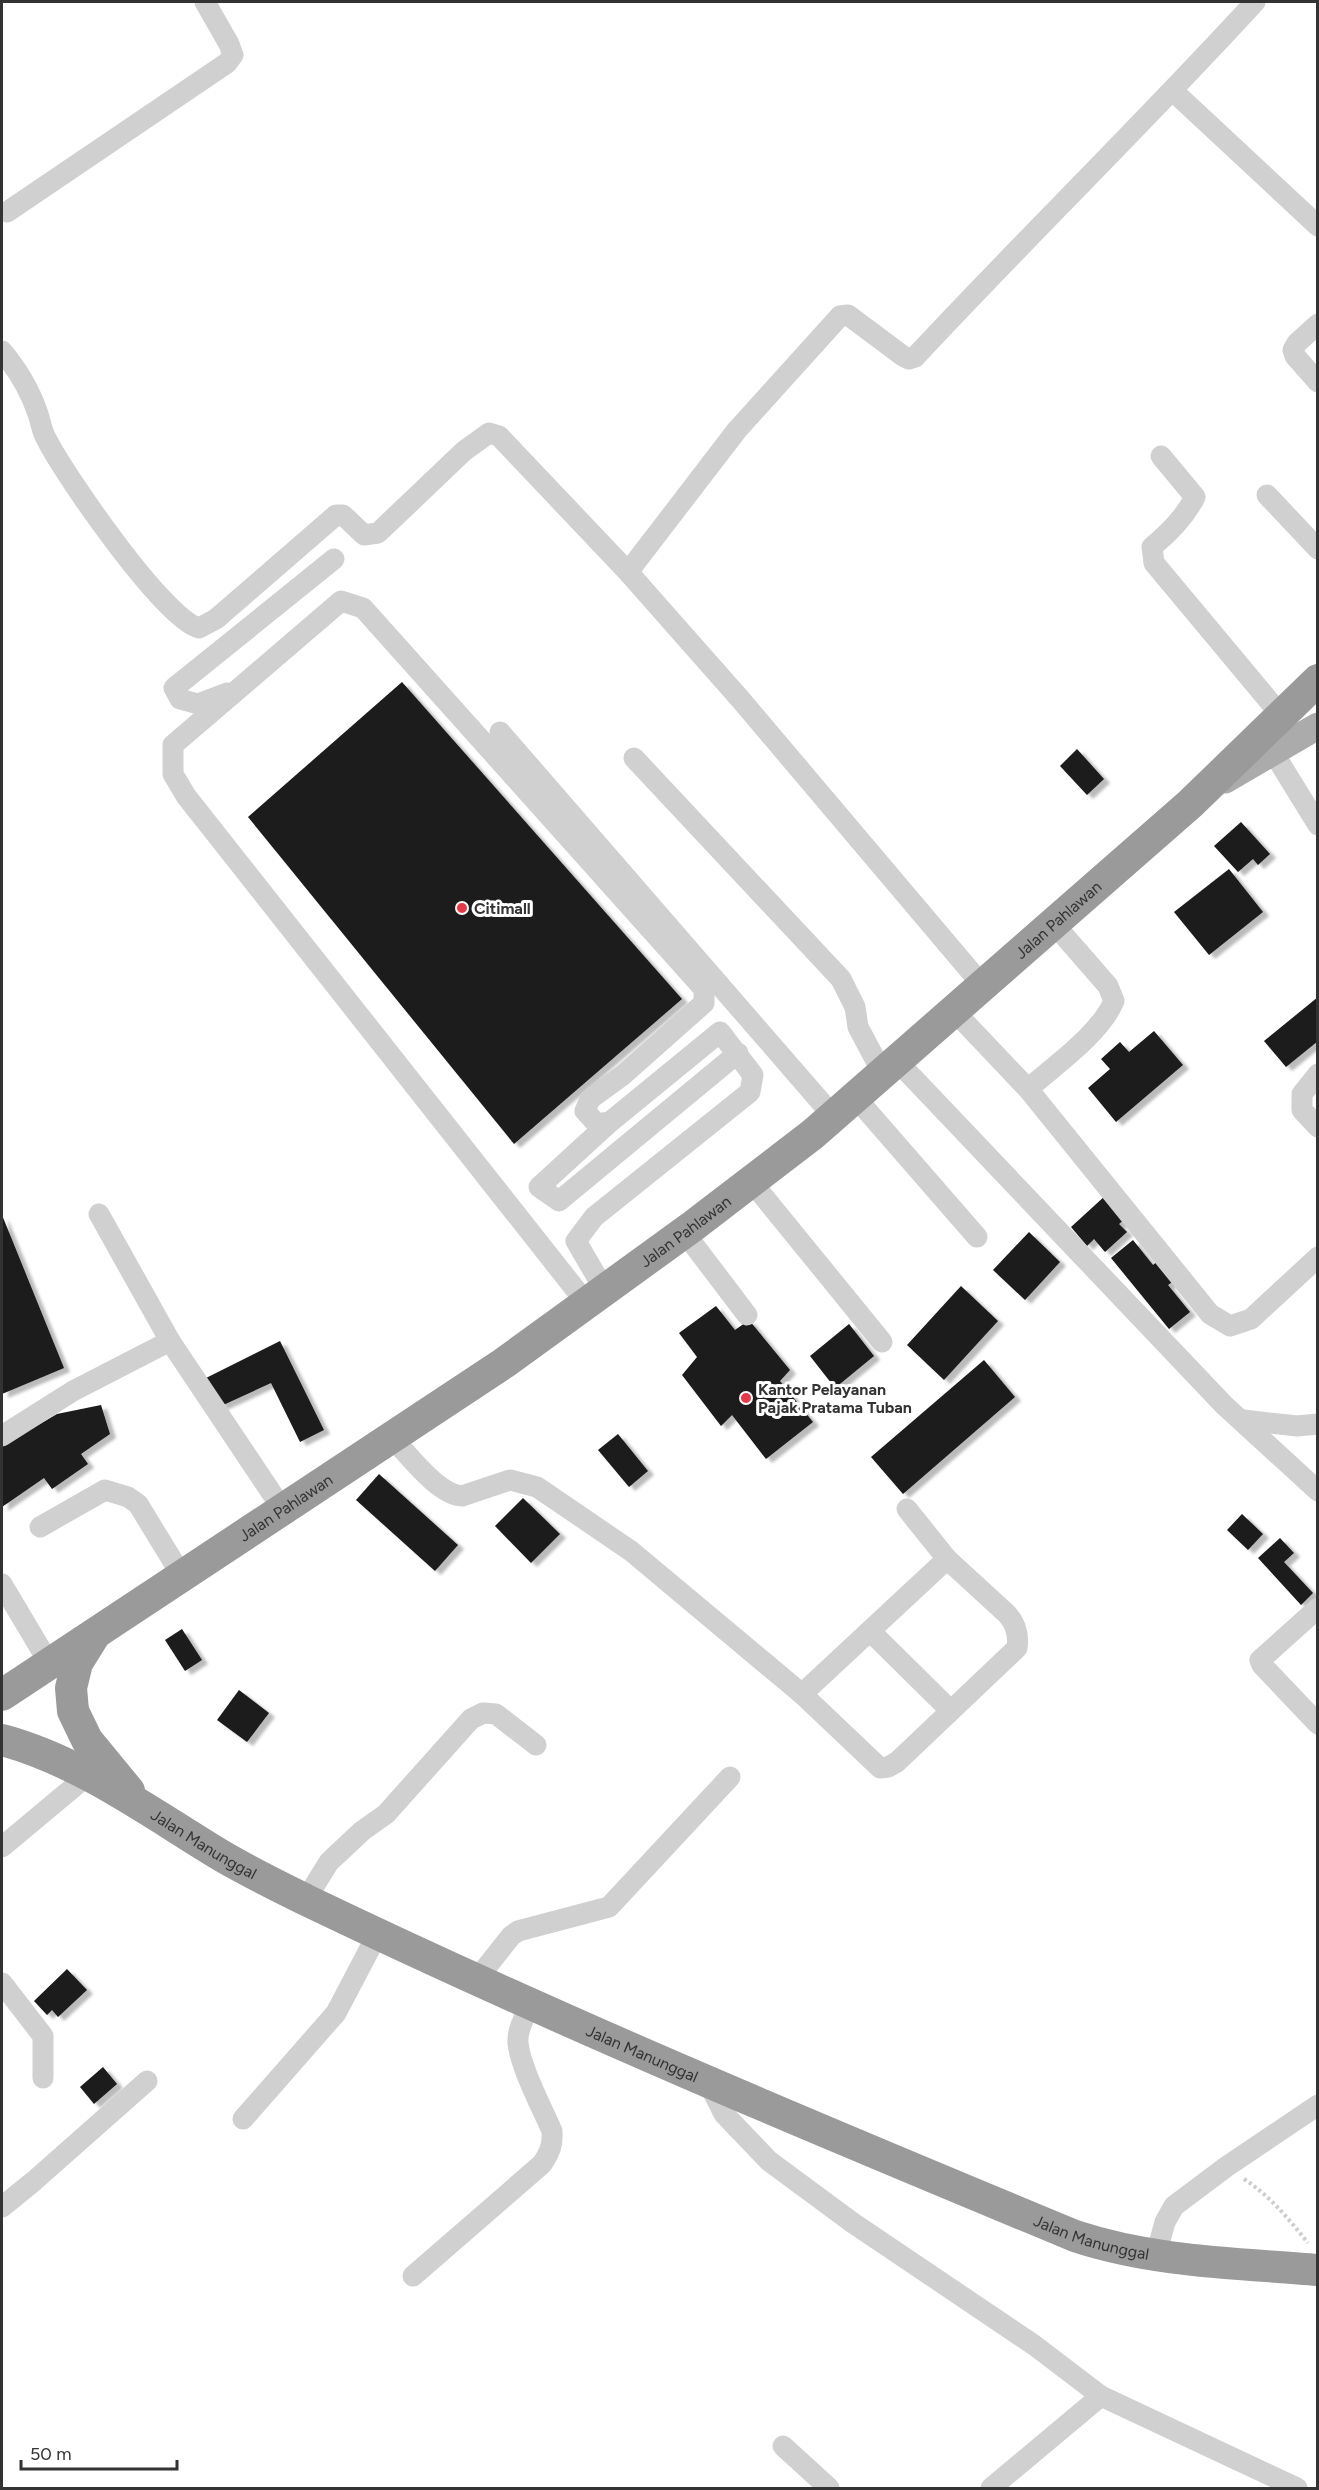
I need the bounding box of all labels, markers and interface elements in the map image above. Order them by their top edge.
street label: Jalan Pahlawan [1011,877,1105,963]
place label: Citimall [474,899,531,918]
marker: Citimall [455,901,469,915]
street label: Jalan Pahlawan [636,1192,735,1271]
place label: Kantor Pelayanan Pajak Pratama Tuban [758,1380,912,1417]
marker: Kantor Pelayanan Pajak Pratama Tuban [739,1391,753,1405]
street label: Jalan Pahlawan [235,1470,336,1546]
street label: Jalan Manunggal [147,1805,260,1883]
street label: Jalan Manunggal [583,2021,701,2086]
street label: Jalan Manunggal [1031,2211,1151,2264]
scale bar [21,2433,177,2471]
text: 50 m [30,2443,72,2465]

